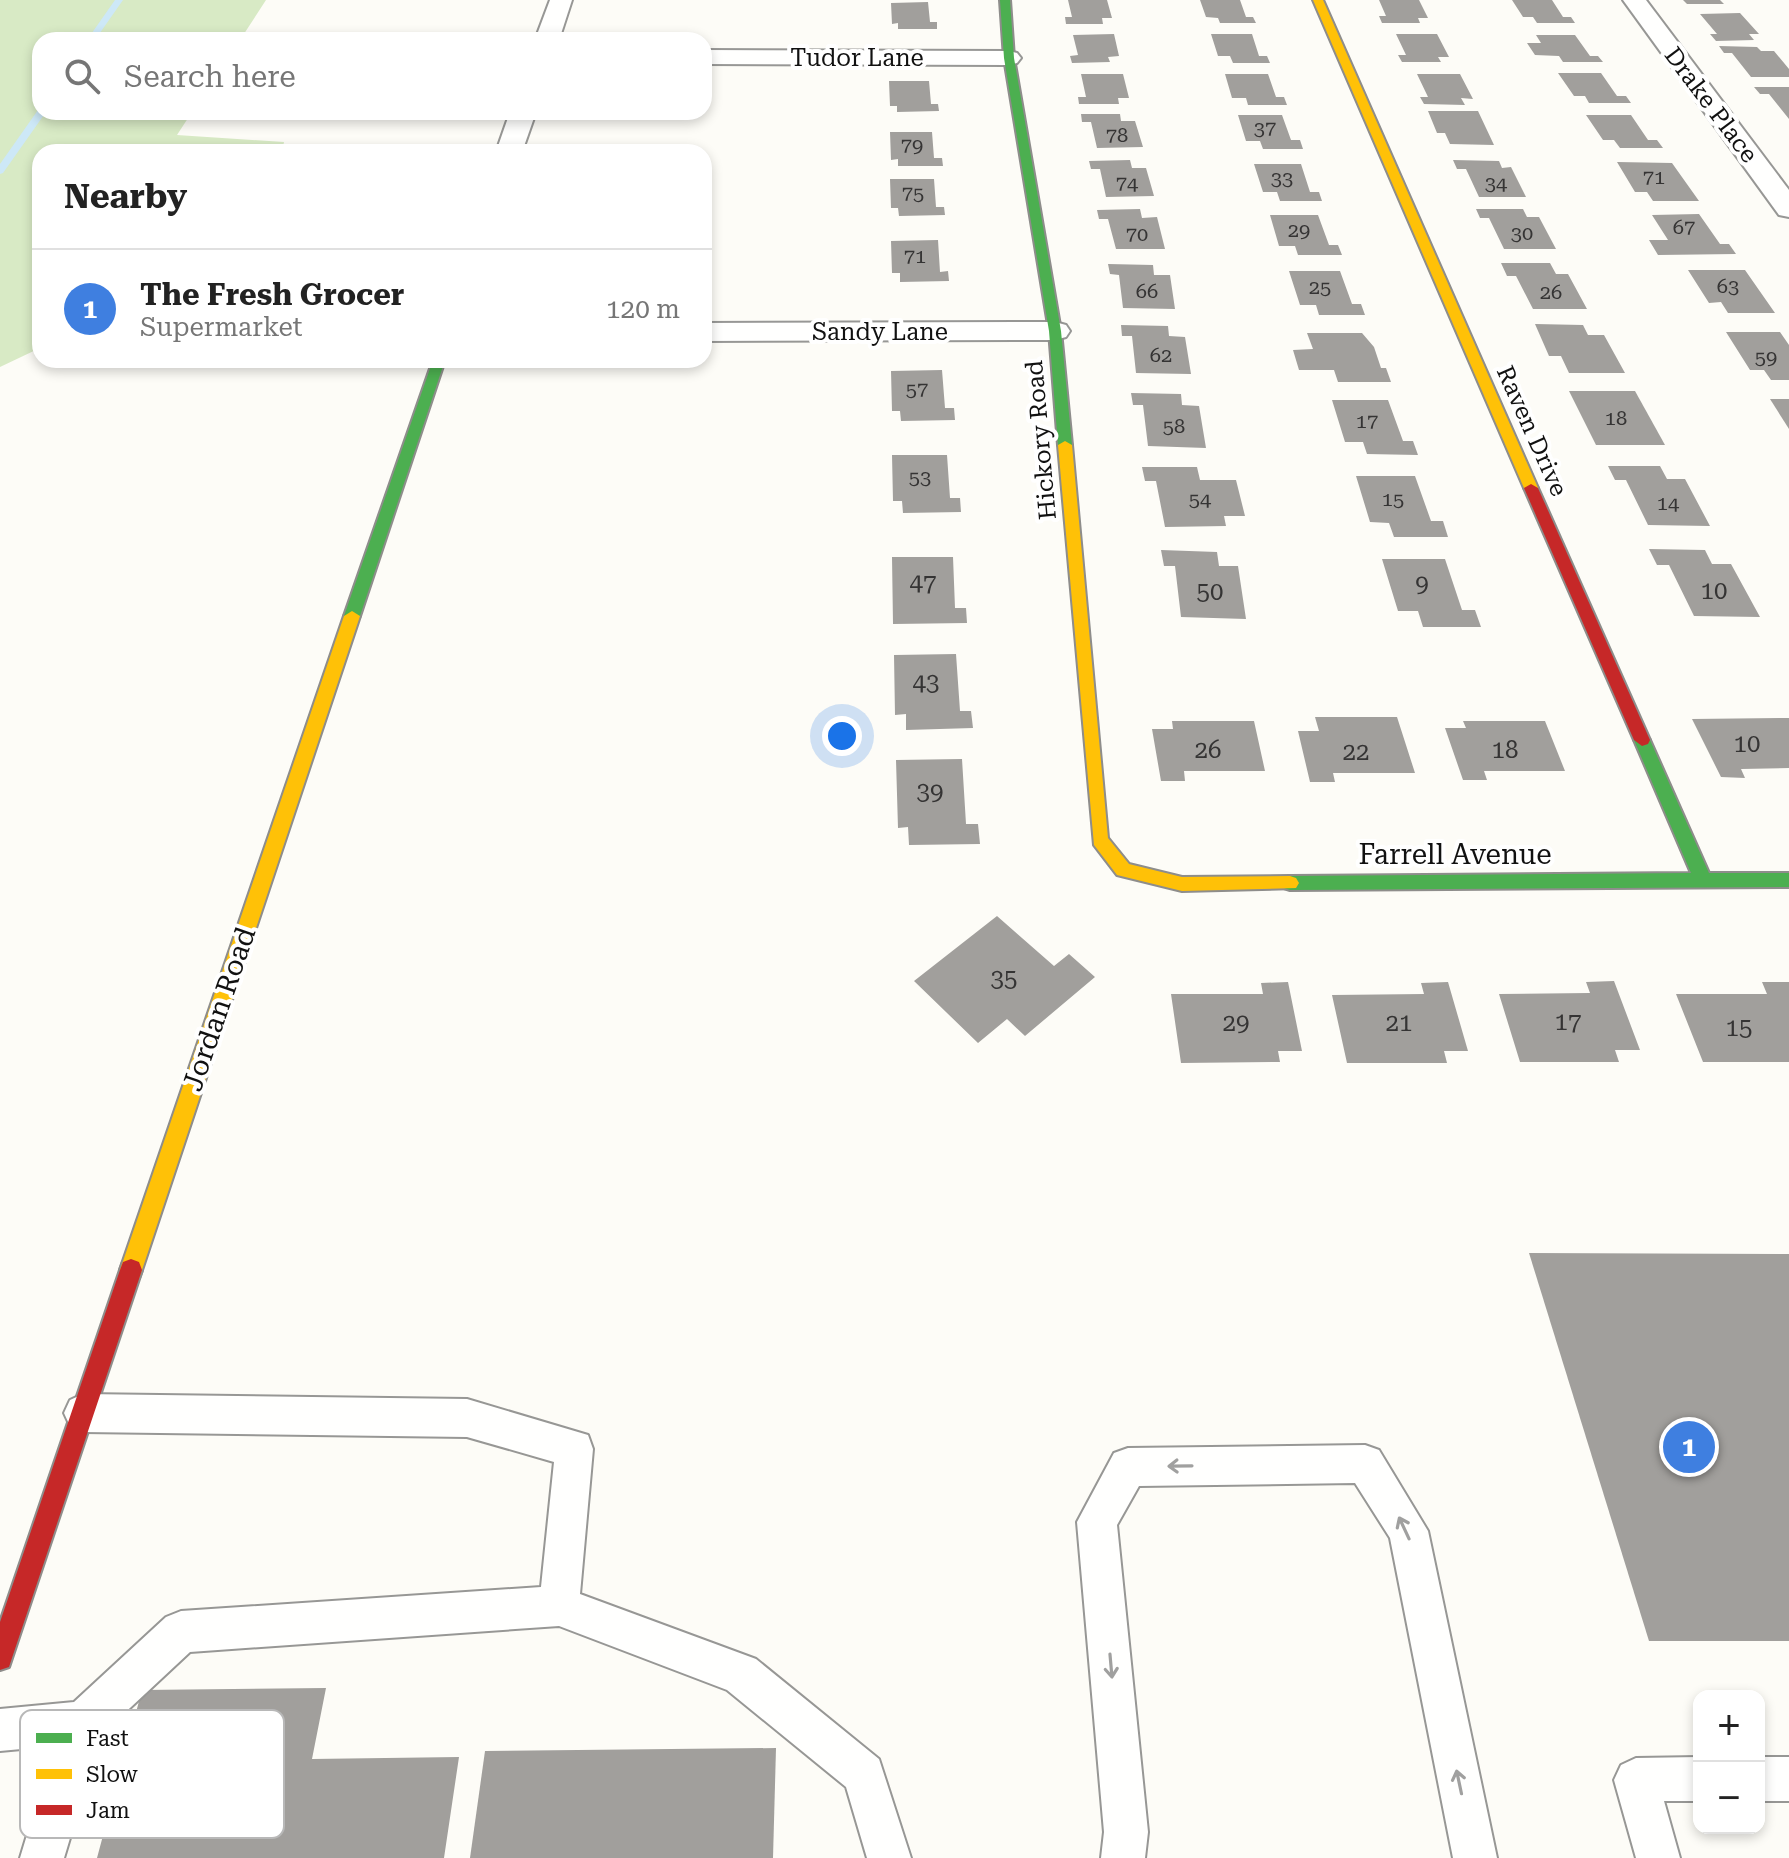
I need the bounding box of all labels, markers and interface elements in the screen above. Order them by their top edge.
search box [32,32,712,120]
street label: Drake Place [1659,42,1763,168]
street label: Tudor Lane [790,44,924,72]
icon: search [60,54,104,98]
text: Search here [124,59,296,94]
house number: 37 [1254,116,1276,140]
house number: 78 [1106,123,1128,147]
house number: 79 [901,133,923,157]
house number: 71 [1643,165,1665,189]
house number: 33 [1271,166,1293,190]
house number: 74 [1116,171,1139,195]
house number: 34 [1485,171,1508,195]
text: Nearby [64,176,187,216]
house number: 75 [902,181,924,205]
house number: 67 [1673,215,1695,239]
house number: 29 [1288,218,1310,242]
house number: 30 [1511,221,1533,245]
house number: 70 [1126,222,1148,246]
house number: 71 [904,244,926,268]
house number: 63 [1717,274,1739,298]
house number: 25 [1309,275,1331,299]
text: The Fresh Grocer [140,277,405,312]
house number: 66 [1136,279,1158,303]
house number: 26 [1540,280,1562,304]
text: 1 [83,294,97,324]
text: 120 m [606,294,680,324]
text: Supermarket [140,312,303,342]
street label: Sandy Lane [812,318,948,346]
house number: 62 [1150,343,1172,367]
house number: 59 [1755,345,1777,369]
street label: Hickory Road [1020,359,1062,521]
street label: Raven Drive [1491,362,1573,500]
house number: 57 [906,377,928,401]
house number: 18 [1605,406,1627,430]
house number: 17 [1356,409,1378,433]
house number: 58 [1163,414,1185,438]
house number: 53 [909,465,931,489]
house number: 54 [1189,487,1212,511]
house number: 15 [1382,487,1404,511]
house number: 14 [1657,491,1680,515]
house number: 47 [910,569,936,597]
house number: 9 [1415,570,1429,598]
house number: 10 [1701,577,1727,605]
house number: 50 [1197,578,1223,606]
house number: 43 [913,669,939,697]
your location [822,716,862,756]
house number: 10 [1734,730,1760,758]
house number: 26 [1195,736,1221,764]
house number: 18 [1492,736,1518,764]
house number: 22 [1343,738,1369,766]
house number: 39 [917,778,943,806]
street label: Farrell Avenue [1358,838,1552,871]
street label: Jordan Road [176,923,262,1095]
house number: 35 [991,965,1017,993]
house number: 17 [1555,1008,1581,1036]
house number: 29 [1223,1009,1249,1037]
house number: 21 [1386,1009,1412,1037]
house number: 15 [1726,1014,1752,1042]
pin: 1 [1663,1417,1715,1477]
one-way arrow [1167,1458,1194,1474]
one-way arrow [1396,1517,1411,1541]
one-way arrow [1103,1652,1118,1679]
map controls [1693,1690,1765,1834]
button: + [1693,1690,1765,1762]
legend [20,1710,284,1838]
text: Fast [86,1726,129,1751]
text: Slow [86,1762,139,1787]
button: − [1693,1762,1765,1834]
one-way arrow [1451,1769,1466,1795]
text: Jam [86,1798,130,1823]

